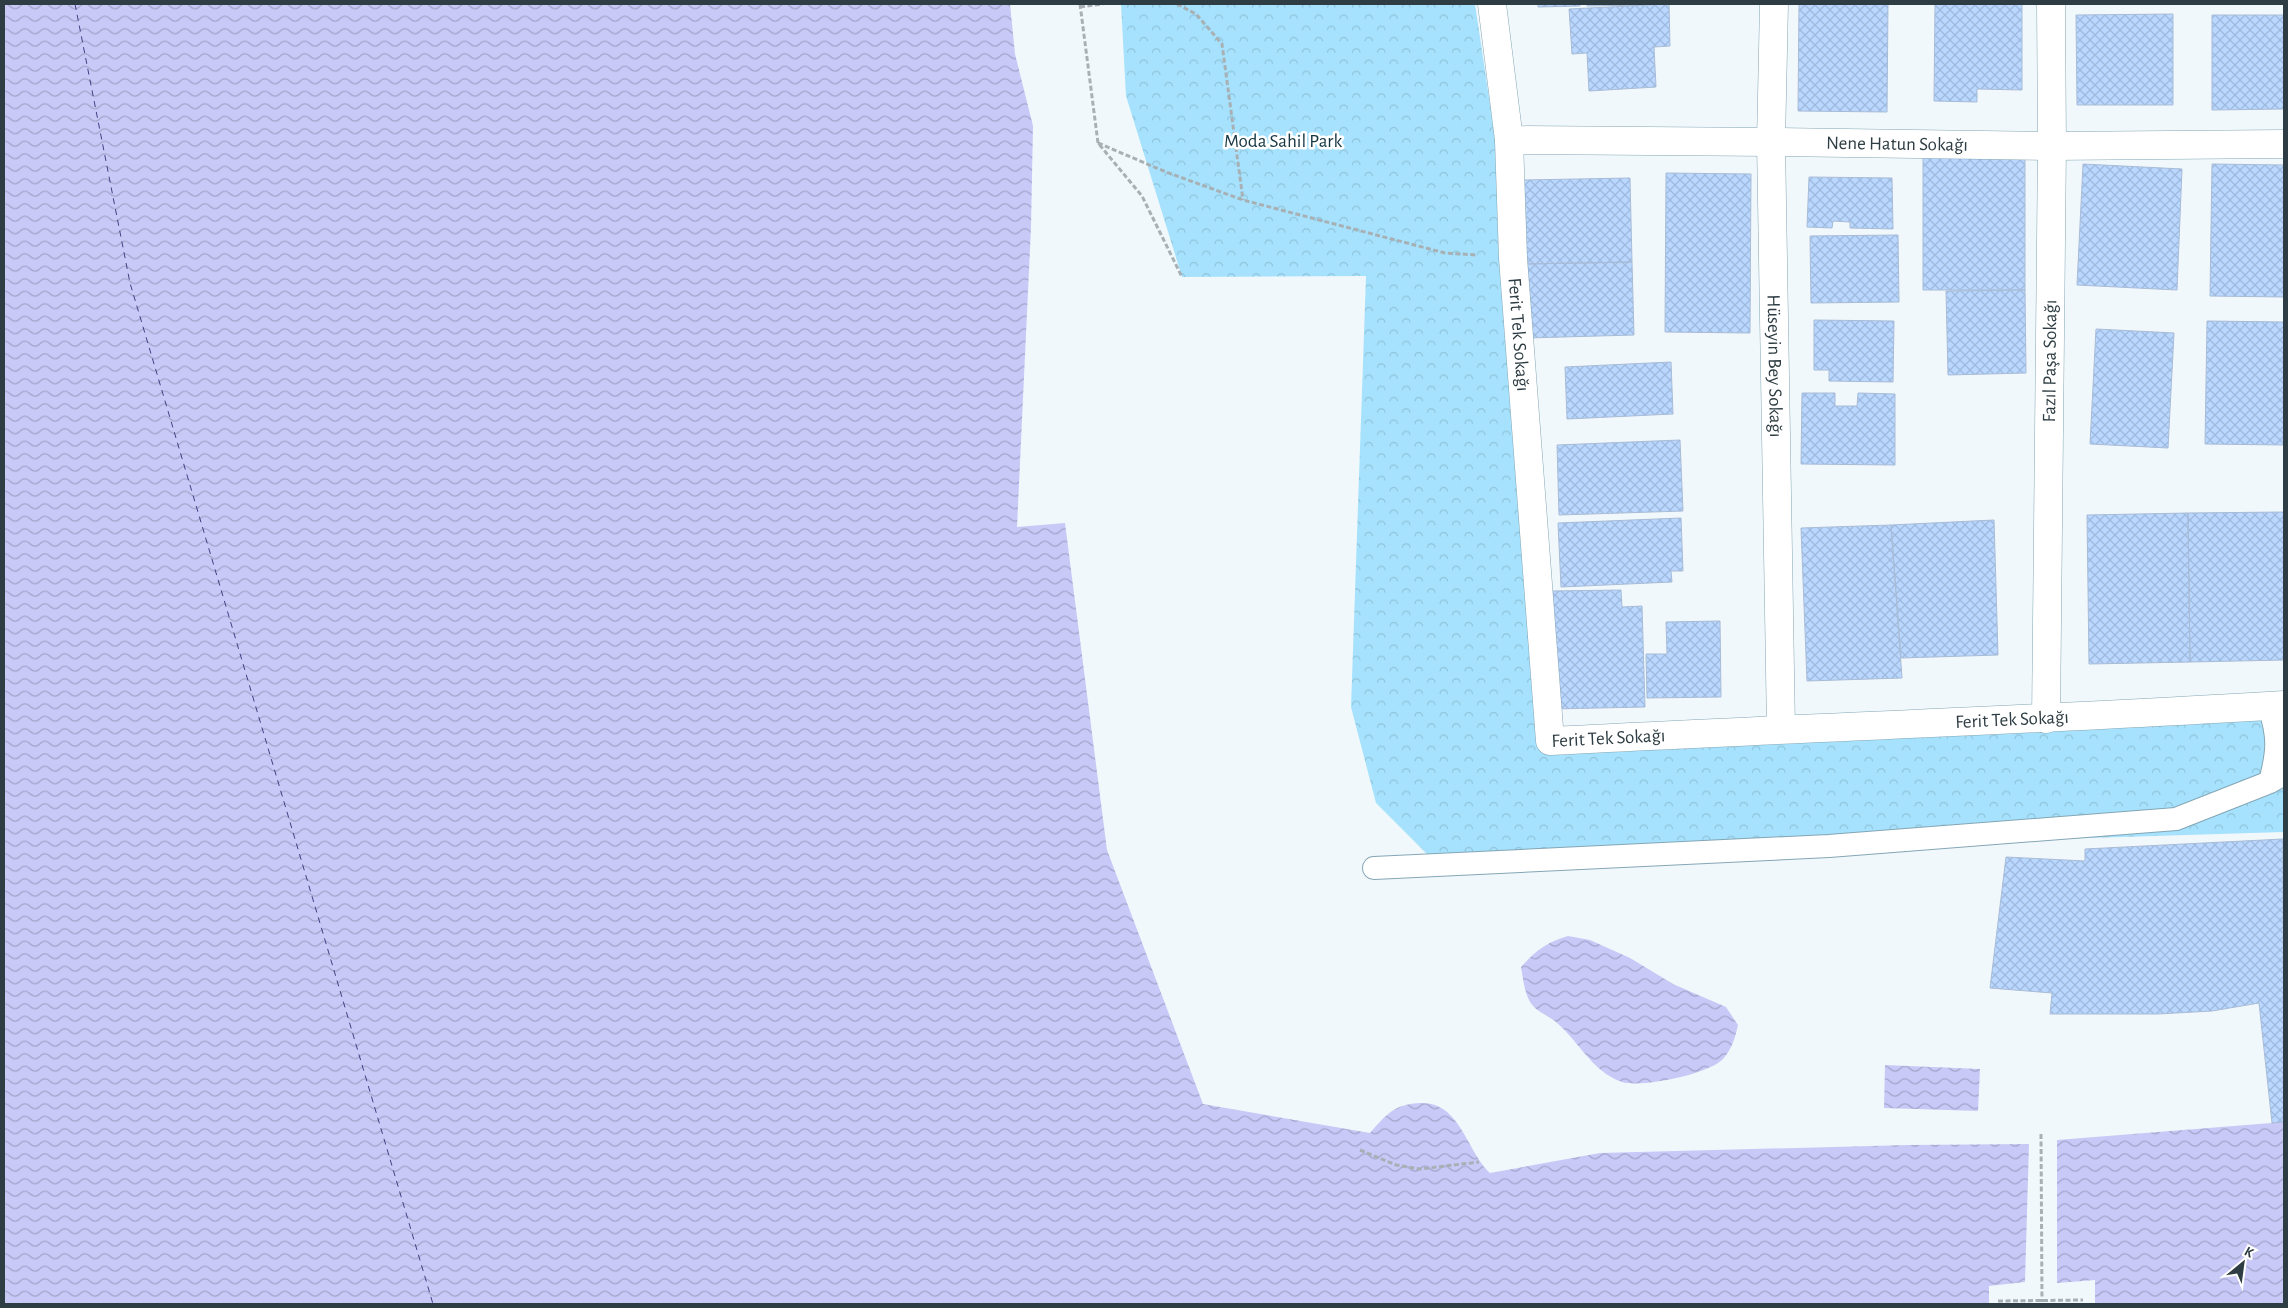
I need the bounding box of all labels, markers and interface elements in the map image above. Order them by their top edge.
park label: Moda Sahil Park [1224,132,1342,151]
street label: Nene Hatun Sokağı [1826,133,1968,154]
street label: Ferit Tek Sokağı [1505,277,1533,392]
street label: Hüseyin Bey Sokağı [1764,294,1786,438]
street label: Fazıl Paşa Sokağı [2040,300,2060,423]
street label: Ferit Tek Sokağı [1955,707,2069,732]
street label: Ferit Tek Sokağı [1551,726,1666,750]
north arrow [2218,1238,2268,1288]
text: K [2242,1244,2257,1261]

